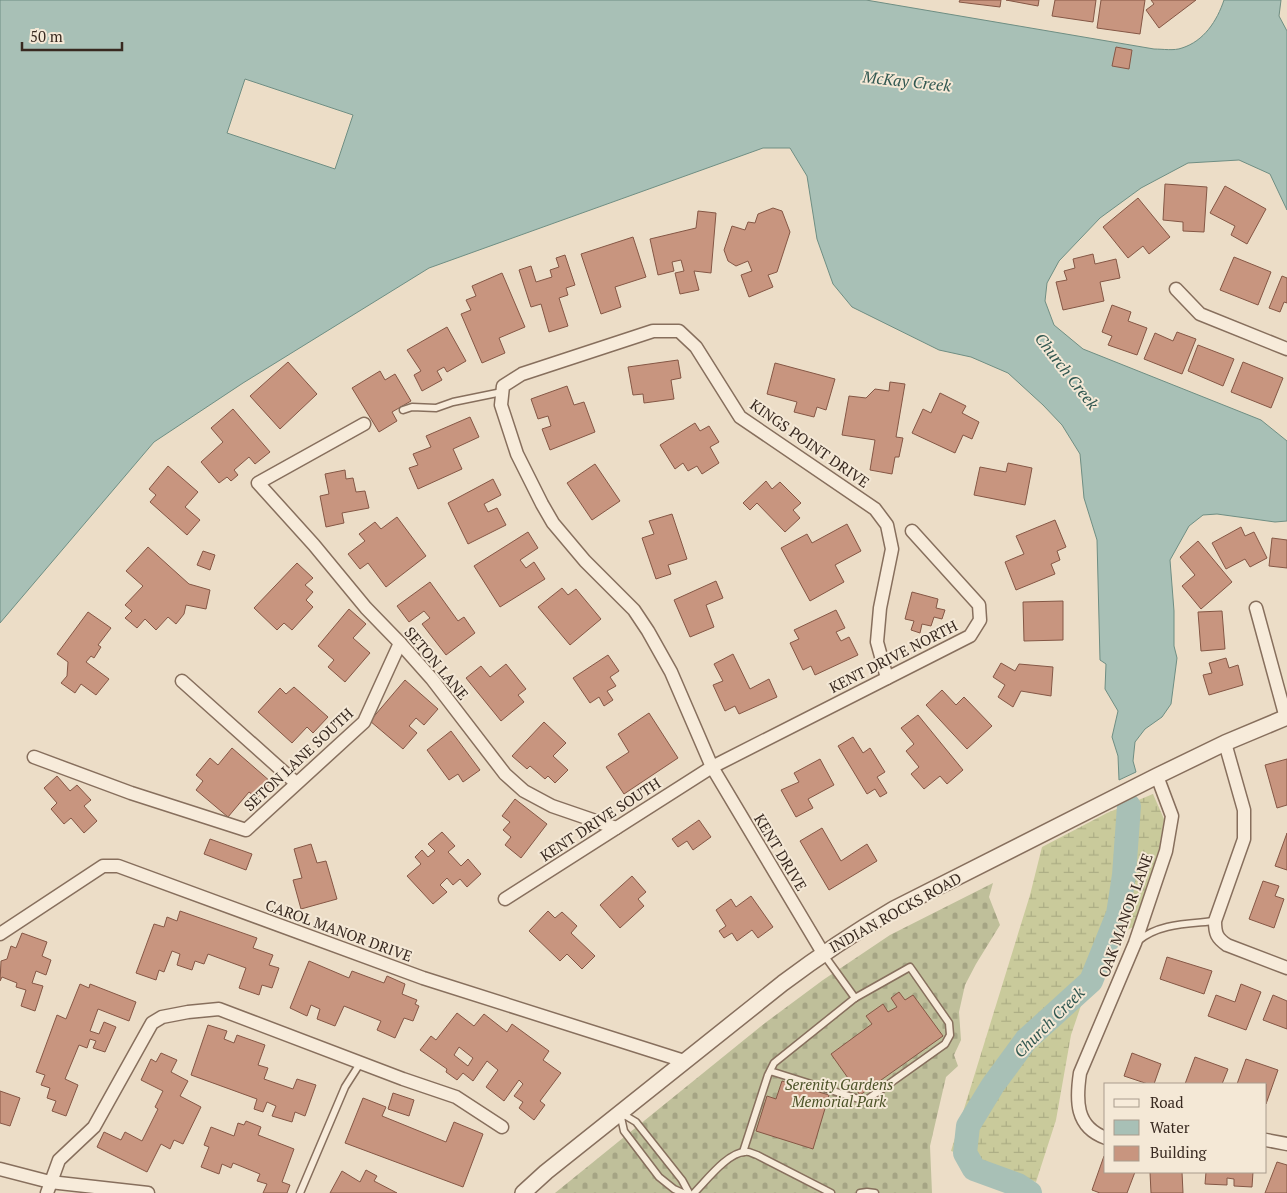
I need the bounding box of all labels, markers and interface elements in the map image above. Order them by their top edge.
scale bar [22,20,122,52]
text: 50 m [30,26,63,46]
water label: McKay Creek [861,65,953,97]
water label: Church Creek [1030,328,1104,414]
street label: KINGS POINT DRIVE [746,394,874,492]
street label: KENT DRIVE NORTH [825,615,961,697]
street label: SETON LANE [401,622,473,704]
street label: SETON LANE SOUTH [239,703,357,815]
street label: KENT DRIVE SOUTH [536,772,664,865]
street label: KENT DRIVE [750,810,812,894]
street label: OAK MANOR LANE [1093,850,1157,980]
street label: INDIAN ROCKS ROAD [825,867,965,957]
street label: CAROL MANOR DRIVE [263,894,415,966]
water label: Church Creek [1009,982,1089,1062]
park label: Serenity Gardens Memorial Park [785,1074,893,1111]
legend [1104,1083,1267,1173]
text: Road [1150,1092,1183,1112]
text: Water [1150,1117,1190,1137]
text: Building [1150,1142,1208,1162]

